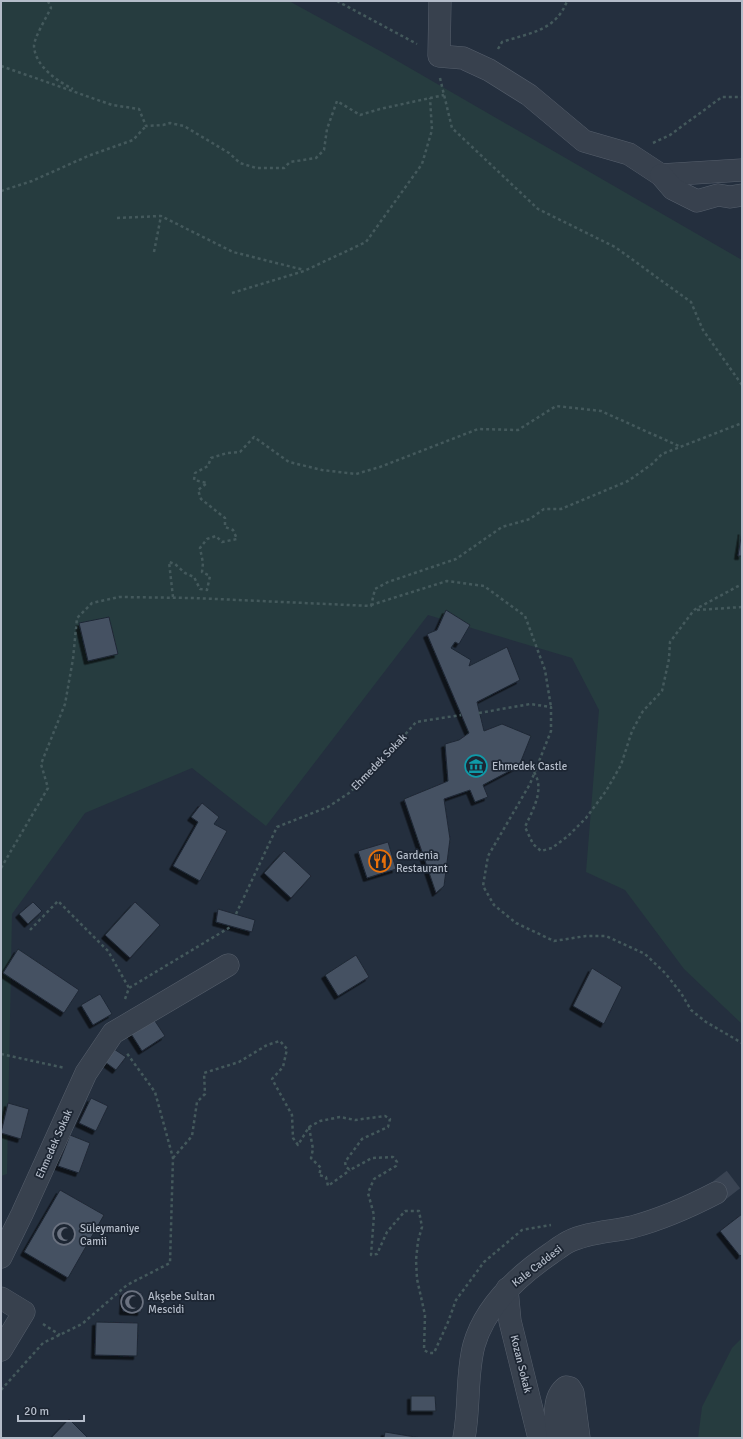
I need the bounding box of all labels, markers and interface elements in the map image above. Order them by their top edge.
street label: Ehmedek Sokak [349,730,410,793]
museum icon: Ehmedek Castle [463,753,489,779]
place label: Ehmedek Castle [492,760,567,773]
restaurant icon: Gardenia Restaurant [367,848,393,874]
place label: Gardenia Restaurant [396,849,448,875]
street label: Ehmedek Sokak [33,1107,75,1181]
mosque icon: Süleymaniye Camii [51,1221,77,1247]
place label: Süleymaniye Camii [80,1222,140,1248]
street label: Kale Caddesi [509,1242,565,1290]
mosque icon: Akşebe Sultan Mescidi [119,1289,145,1315]
place label: Akşebe Sultan Mescidi [148,1290,215,1316]
street label: Kozan Sokak [508,1334,535,1395]
scale bar [18,1397,84,1423]
text: 20 m [24,1404,49,1419]

